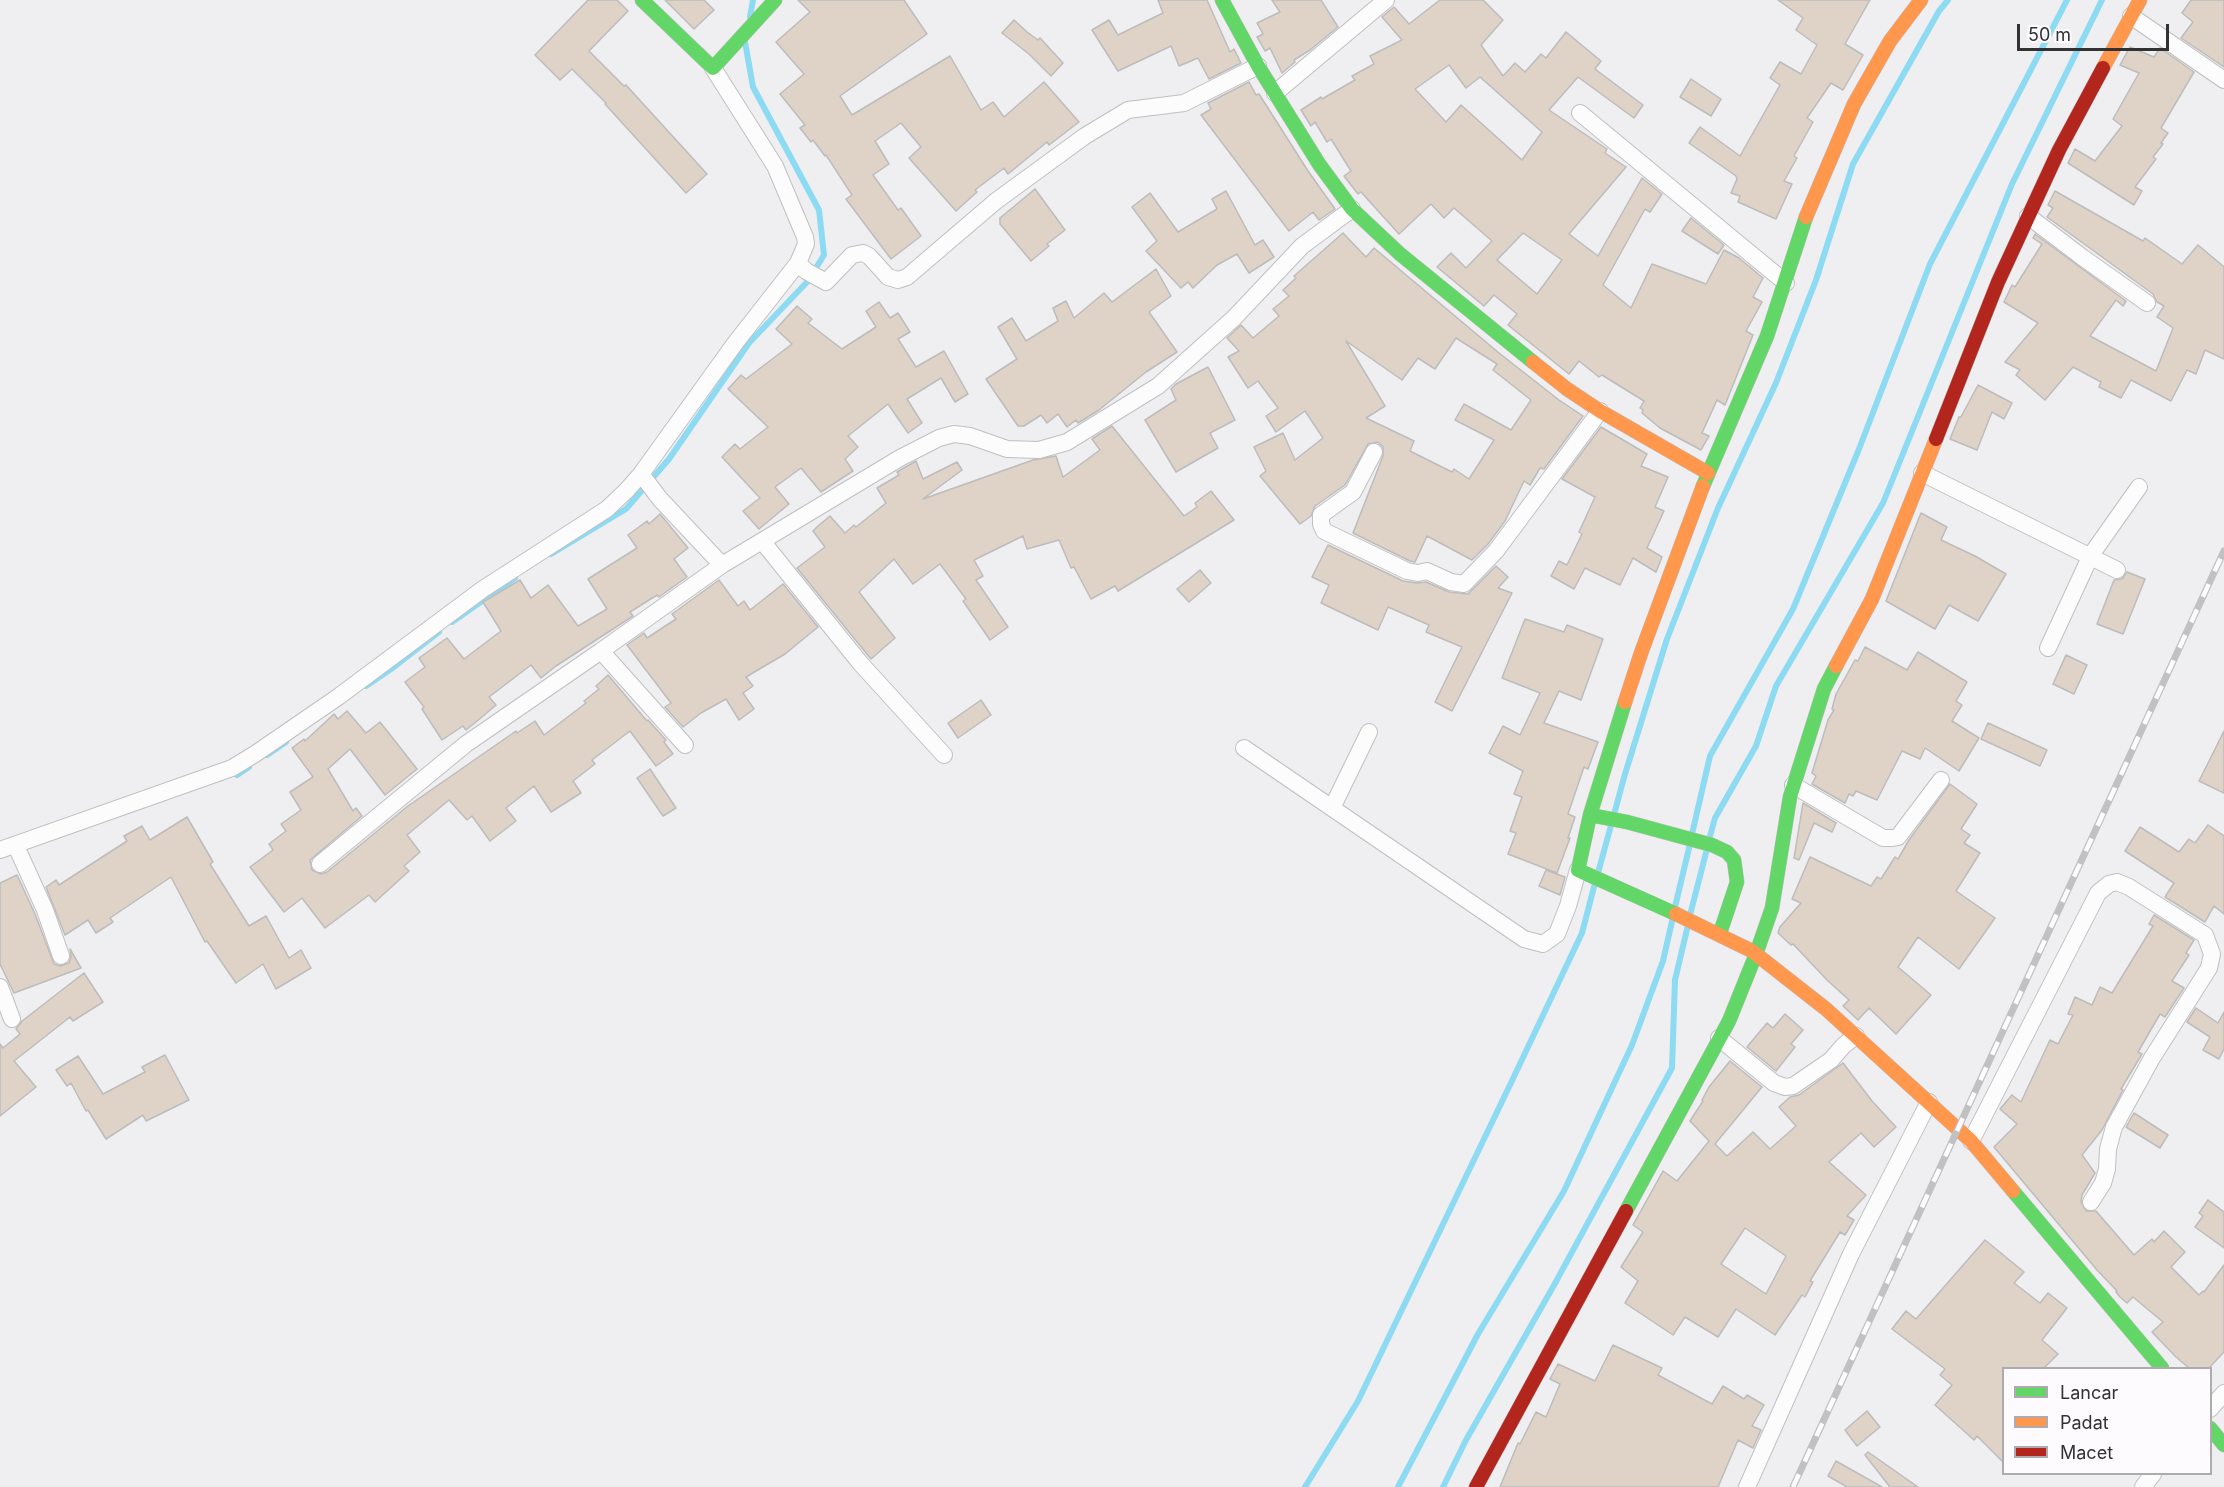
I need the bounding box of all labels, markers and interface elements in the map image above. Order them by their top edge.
scale bar [2020,12,2172,50]
text: 50 m [2028,24,2071,45]
legend [2002,1367,2212,1475]
text: Lancar [2060,1382,2118,1403]
text: Padat [2060,1412,2109,1433]
text: Macet [2060,1442,2113,1463]

